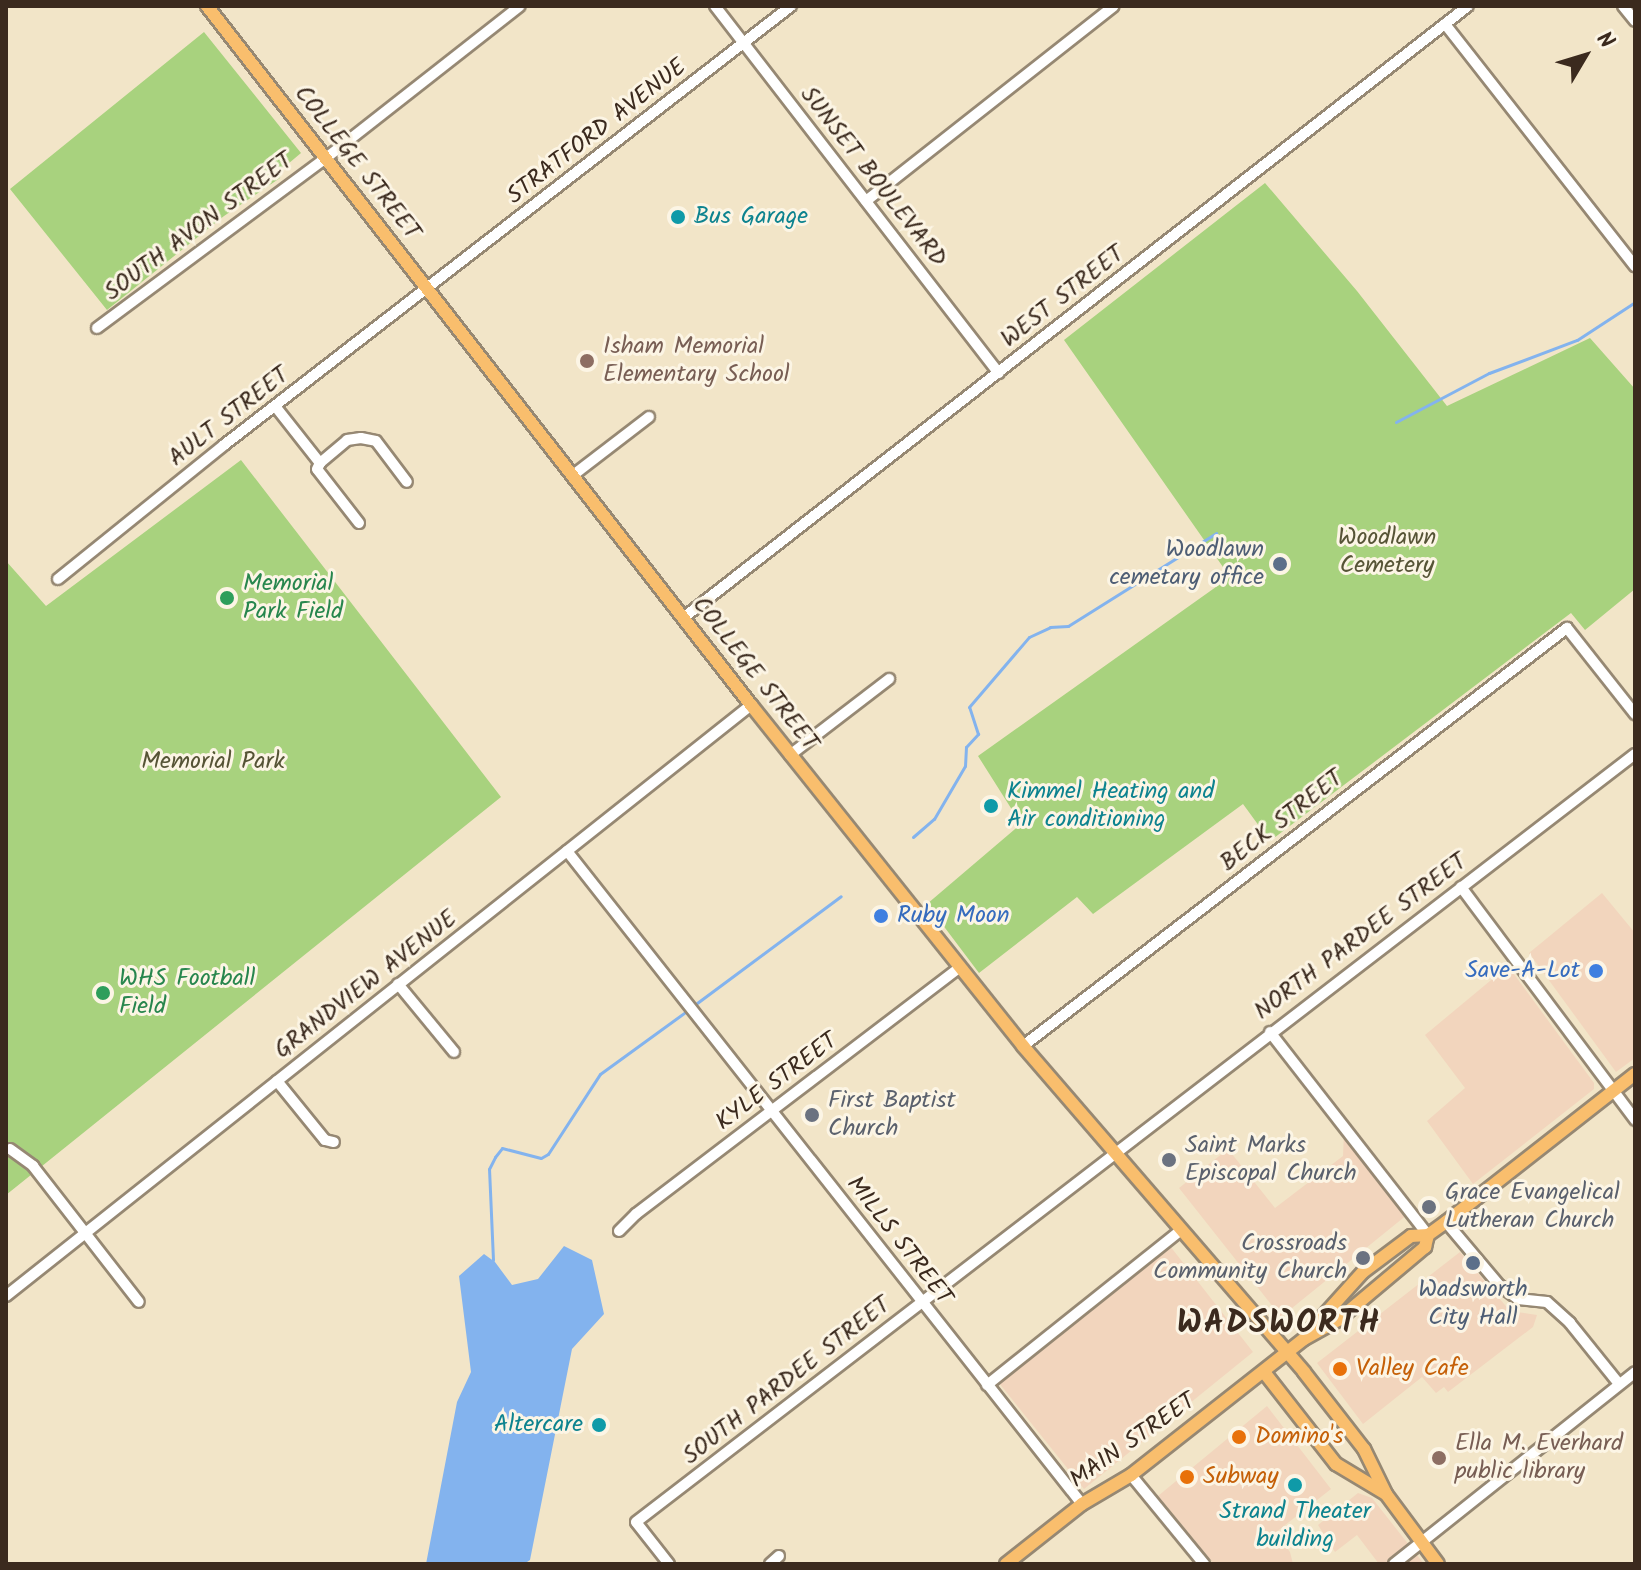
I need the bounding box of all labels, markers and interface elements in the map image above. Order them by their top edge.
north arrow [1545,16,1625,96]
text: N [1586,25,1622,57]
street label: STRATFORD AVENUE [502,53,692,211]
street label: COLLEGE STREET [288,80,426,246]
street label: SUNSET BOULEVARD [794,81,952,273]
street label: SOUTH AVON STREET [99,147,299,307]
place label: Bus Garage [694,203,808,231]
marker: Bus Garage [669,208,687,226]
street label: WEST STREET [996,240,1130,354]
place label: Isham Memorial Elementary School [603,333,790,389]
marker: Isham Memorial Elementary School [578,352,596,370]
street label: AULT STREET [163,361,295,473]
park label: Woodlawn Cemetery [1338,524,1436,580]
place label: Woodlawn cemetary office [1109,536,1264,592]
marker: Woodlawn cemetary office [1271,555,1289,573]
place label: Memorial Park Field [243,570,343,626]
marker: Memorial Park Field [218,589,236,607]
street label: COLLEGE STREET [686,591,824,757]
park label: Memorial Park [141,748,285,776]
street label: BECK STREET [1215,764,1349,878]
place label: Kimmel Heating and Air conditioning [1007,778,1214,834]
marker: Kimmel Heating and Air conditioning [982,797,1000,815]
street label: NORTH PARDEE STREET [1249,848,1473,1026]
place label: Ruby Moon [897,902,1010,930]
street label: GRANDVIEW AVENUE [269,905,463,1065]
marker: Ruby Moon [872,907,890,925]
place label: Save-A-Lot [1465,957,1580,985]
marker: Save-A-Lot [1587,962,1605,980]
place label: WHS Football Field [119,965,255,1021]
marker: WHS Football Field [94,984,112,1002]
street label: KYLE STREET [710,1027,844,1137]
place label: First Baptist Church [828,1087,956,1143]
marker: First Baptist Church [803,1106,821,1124]
place label: Saint Marks Episcopal Church [1185,1132,1357,1188]
marker: Saint Marks Episcopal Church [1160,1151,1178,1169]
street label: MILLS STREET [840,1171,958,1311]
place label: Grace Evangelical Lutheran Church [1445,1179,1620,1235]
marker: Grace Evangelical Lutheran Church [1420,1198,1438,1216]
place label: Crossroads Community Church [1153,1230,1347,1286]
marker: Crossroads Community Church [1354,1249,1372,1267]
marker: Wadsworth City Hall [1464,1254,1482,1272]
place label: Wadsworth City Hall [1418,1276,1528,1332]
street label: SOUTH PARDEE STREET [677,1291,897,1471]
district label: WADSWORTH [1177,1305,1381,1343]
place label: Valley Cafe [1356,1355,1469,1383]
marker: Valley Cafe [1331,1360,1349,1378]
street label: MAIN STREET [1064,1387,1202,1495]
place label: Altercare [494,1411,583,1439]
marker: Altercare [590,1416,608,1434]
place label: Domino's [1255,1423,1344,1451]
marker: Domino's [1230,1428,1248,1446]
place label: Ella M. Everhard public library [1455,1430,1623,1486]
marker: Ella M. Everhard public library [1430,1449,1448,1467]
place label: Subway [1203,1463,1279,1491]
marker: Subway [1178,1468,1196,1486]
marker: Strand Theater building [1286,1476,1304,1494]
place label: Strand Theater building [1219,1498,1371,1554]

